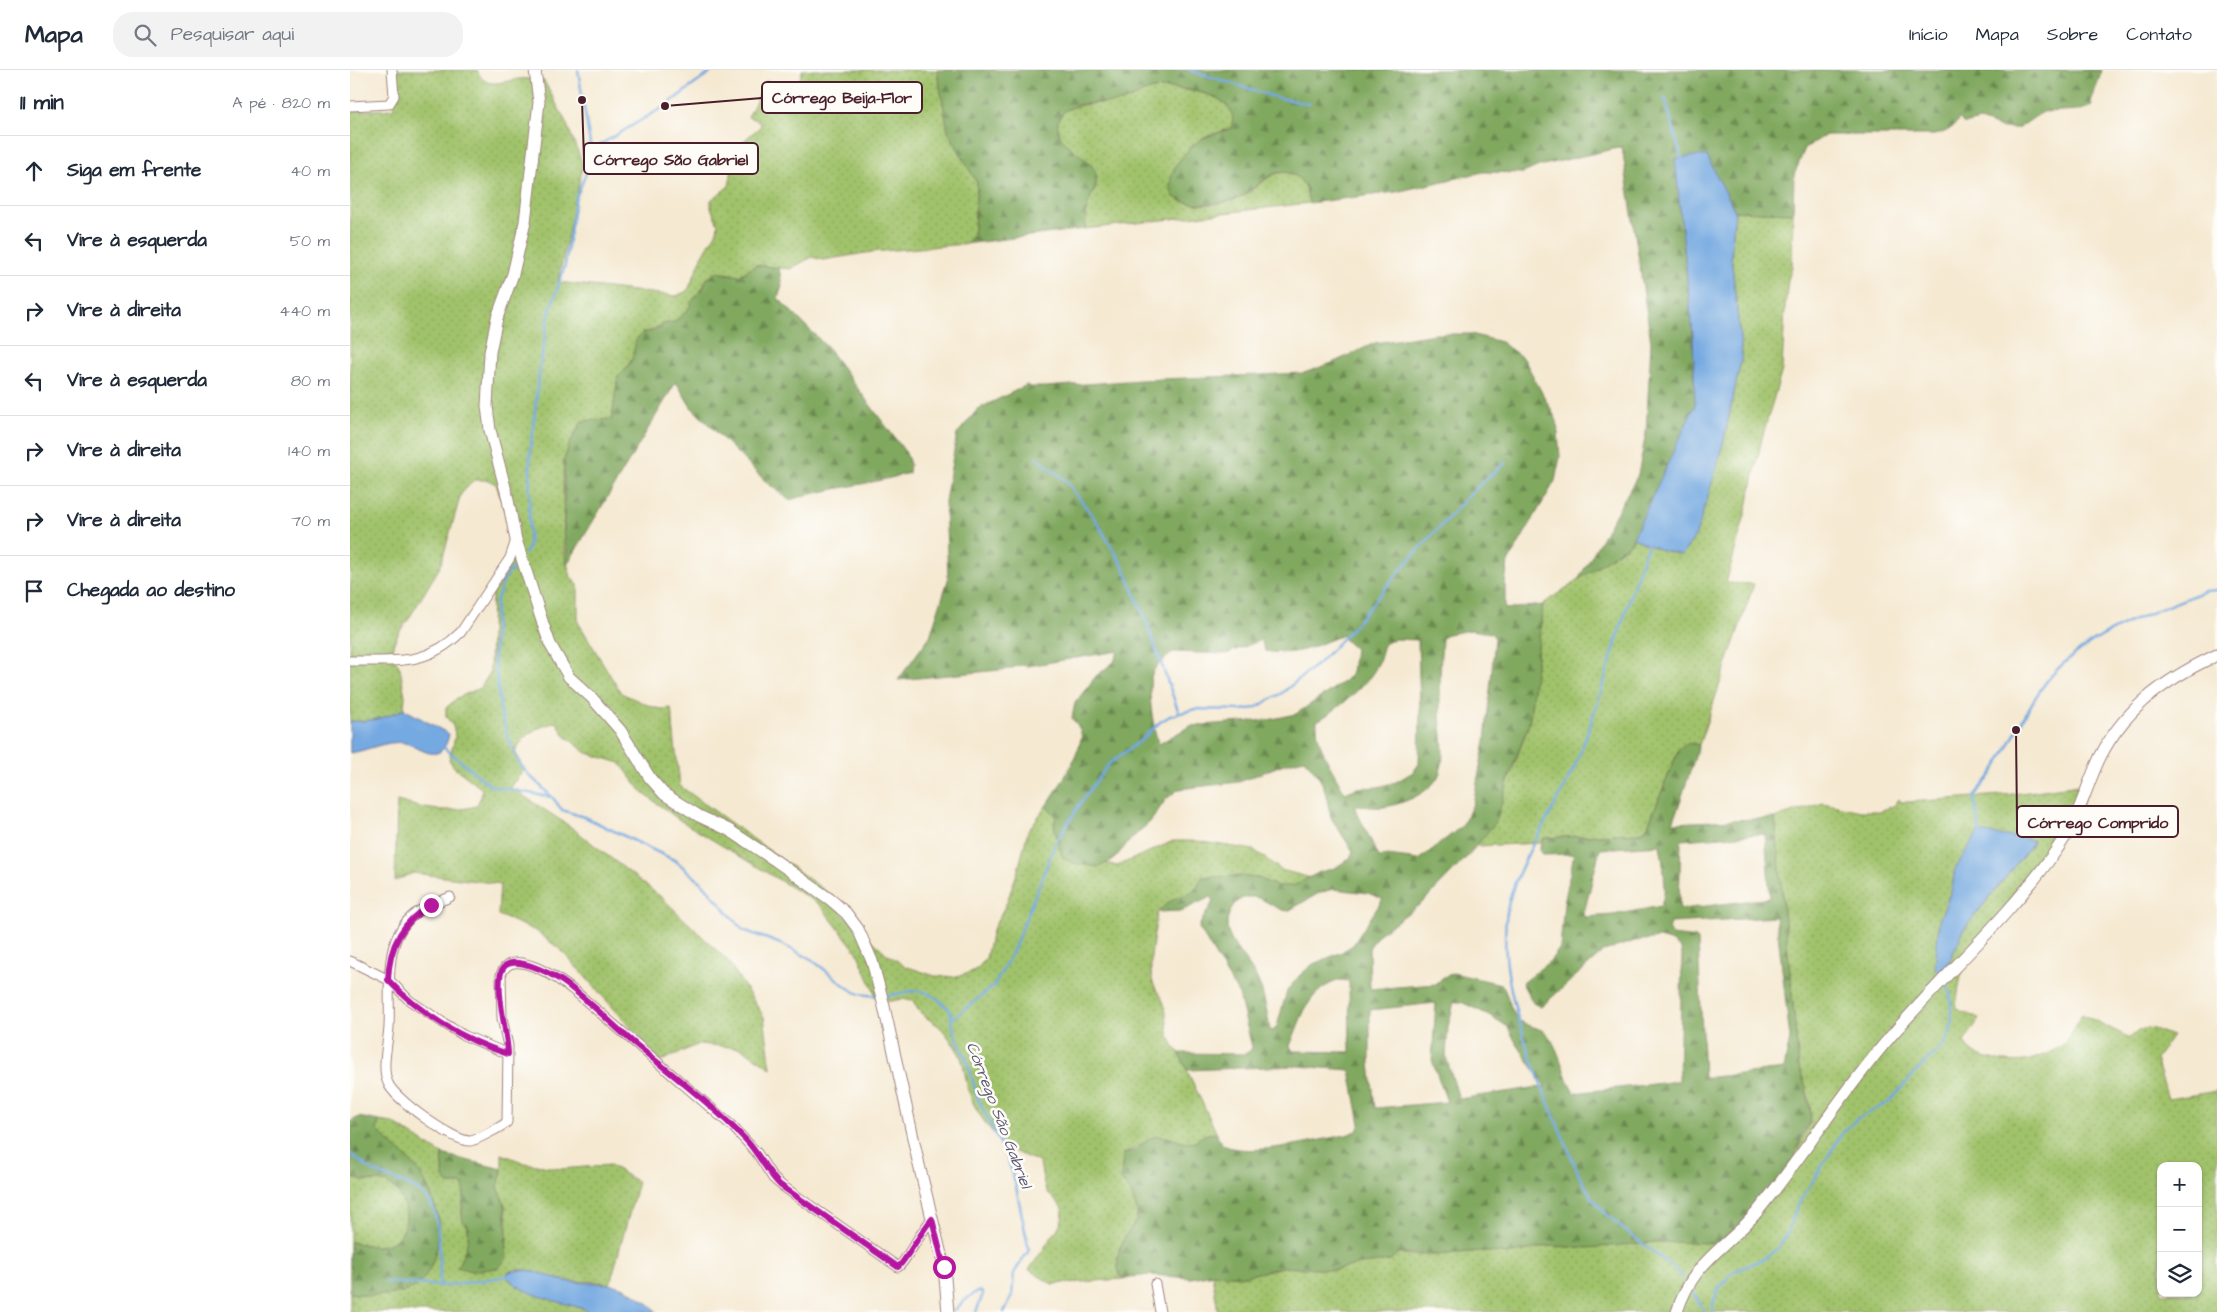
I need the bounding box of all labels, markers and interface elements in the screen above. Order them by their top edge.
search box [113,12,463,57]
text: Mapa [25,18,83,52]
icon: search [131,21,159,49]
text: Pesquisar aqui [171,21,294,48]
text: Início [1909,22,1948,47]
text: Mapa [1976,22,2019,47]
text: Sobre [2047,22,2098,47]
text: Contato [2126,22,2192,47]
callout: Córrego Beija-Flor [762,82,922,113]
text: Córrego Beija-Flor [772,87,912,111]
text: 11 min [20,88,64,117]
text: A pé · 820 m [232,92,330,114]
callout: Córrego São Gabriel [584,143,758,174]
text: Córrego São Gabriel [594,149,749,173]
icon: ahead [20,157,48,185]
text: Siga em frente [67,157,201,184]
text: 40 m [290,160,330,182]
icon: left [20,227,48,255]
text: Vire à esquerda [67,227,207,254]
text: 50 m [290,230,330,252]
icon: right [20,297,48,325]
text: Vire à direita [67,297,181,324]
text: 440 m [279,300,330,322]
icon: left [20,367,48,395]
text: Vire à esquerda [67,367,207,394]
text: 80 m [291,370,330,392]
icon: right [20,437,48,465]
text: Vire à direita [67,437,181,464]
text: 140 m [288,440,330,462]
icon: right [20,507,48,535]
text: Vire à direita [67,507,181,534]
text: 70 m [291,510,330,532]
icon: arrive [20,577,48,605]
text: Chegada ao destino [67,577,235,604]
callout: Córrego Comprido [2017,806,2178,837]
text: Córrego Comprido [2028,812,2169,836]
route end [420,894,443,917]
water label: Córrego São Gabriel [960,1039,1038,1194]
map controls [2157,1162,2202,1297]
button: + [2157,1162,2202,1207]
button: − [2157,1207,2202,1252]
button: layers [2157,1252,2202,1297]
route start [933,1256,956,1279]

